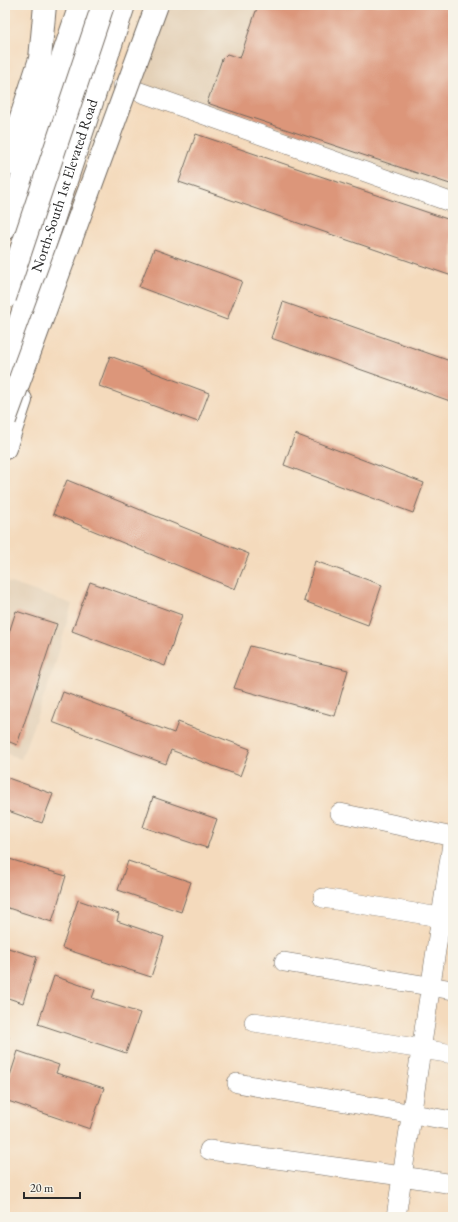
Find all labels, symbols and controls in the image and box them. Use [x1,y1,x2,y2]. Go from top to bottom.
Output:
street label: North-South 1st Elevated Road [27,96,102,274]
scale bar [24,1174,80,1200]
text: 20 m [30,1180,54,1196]

